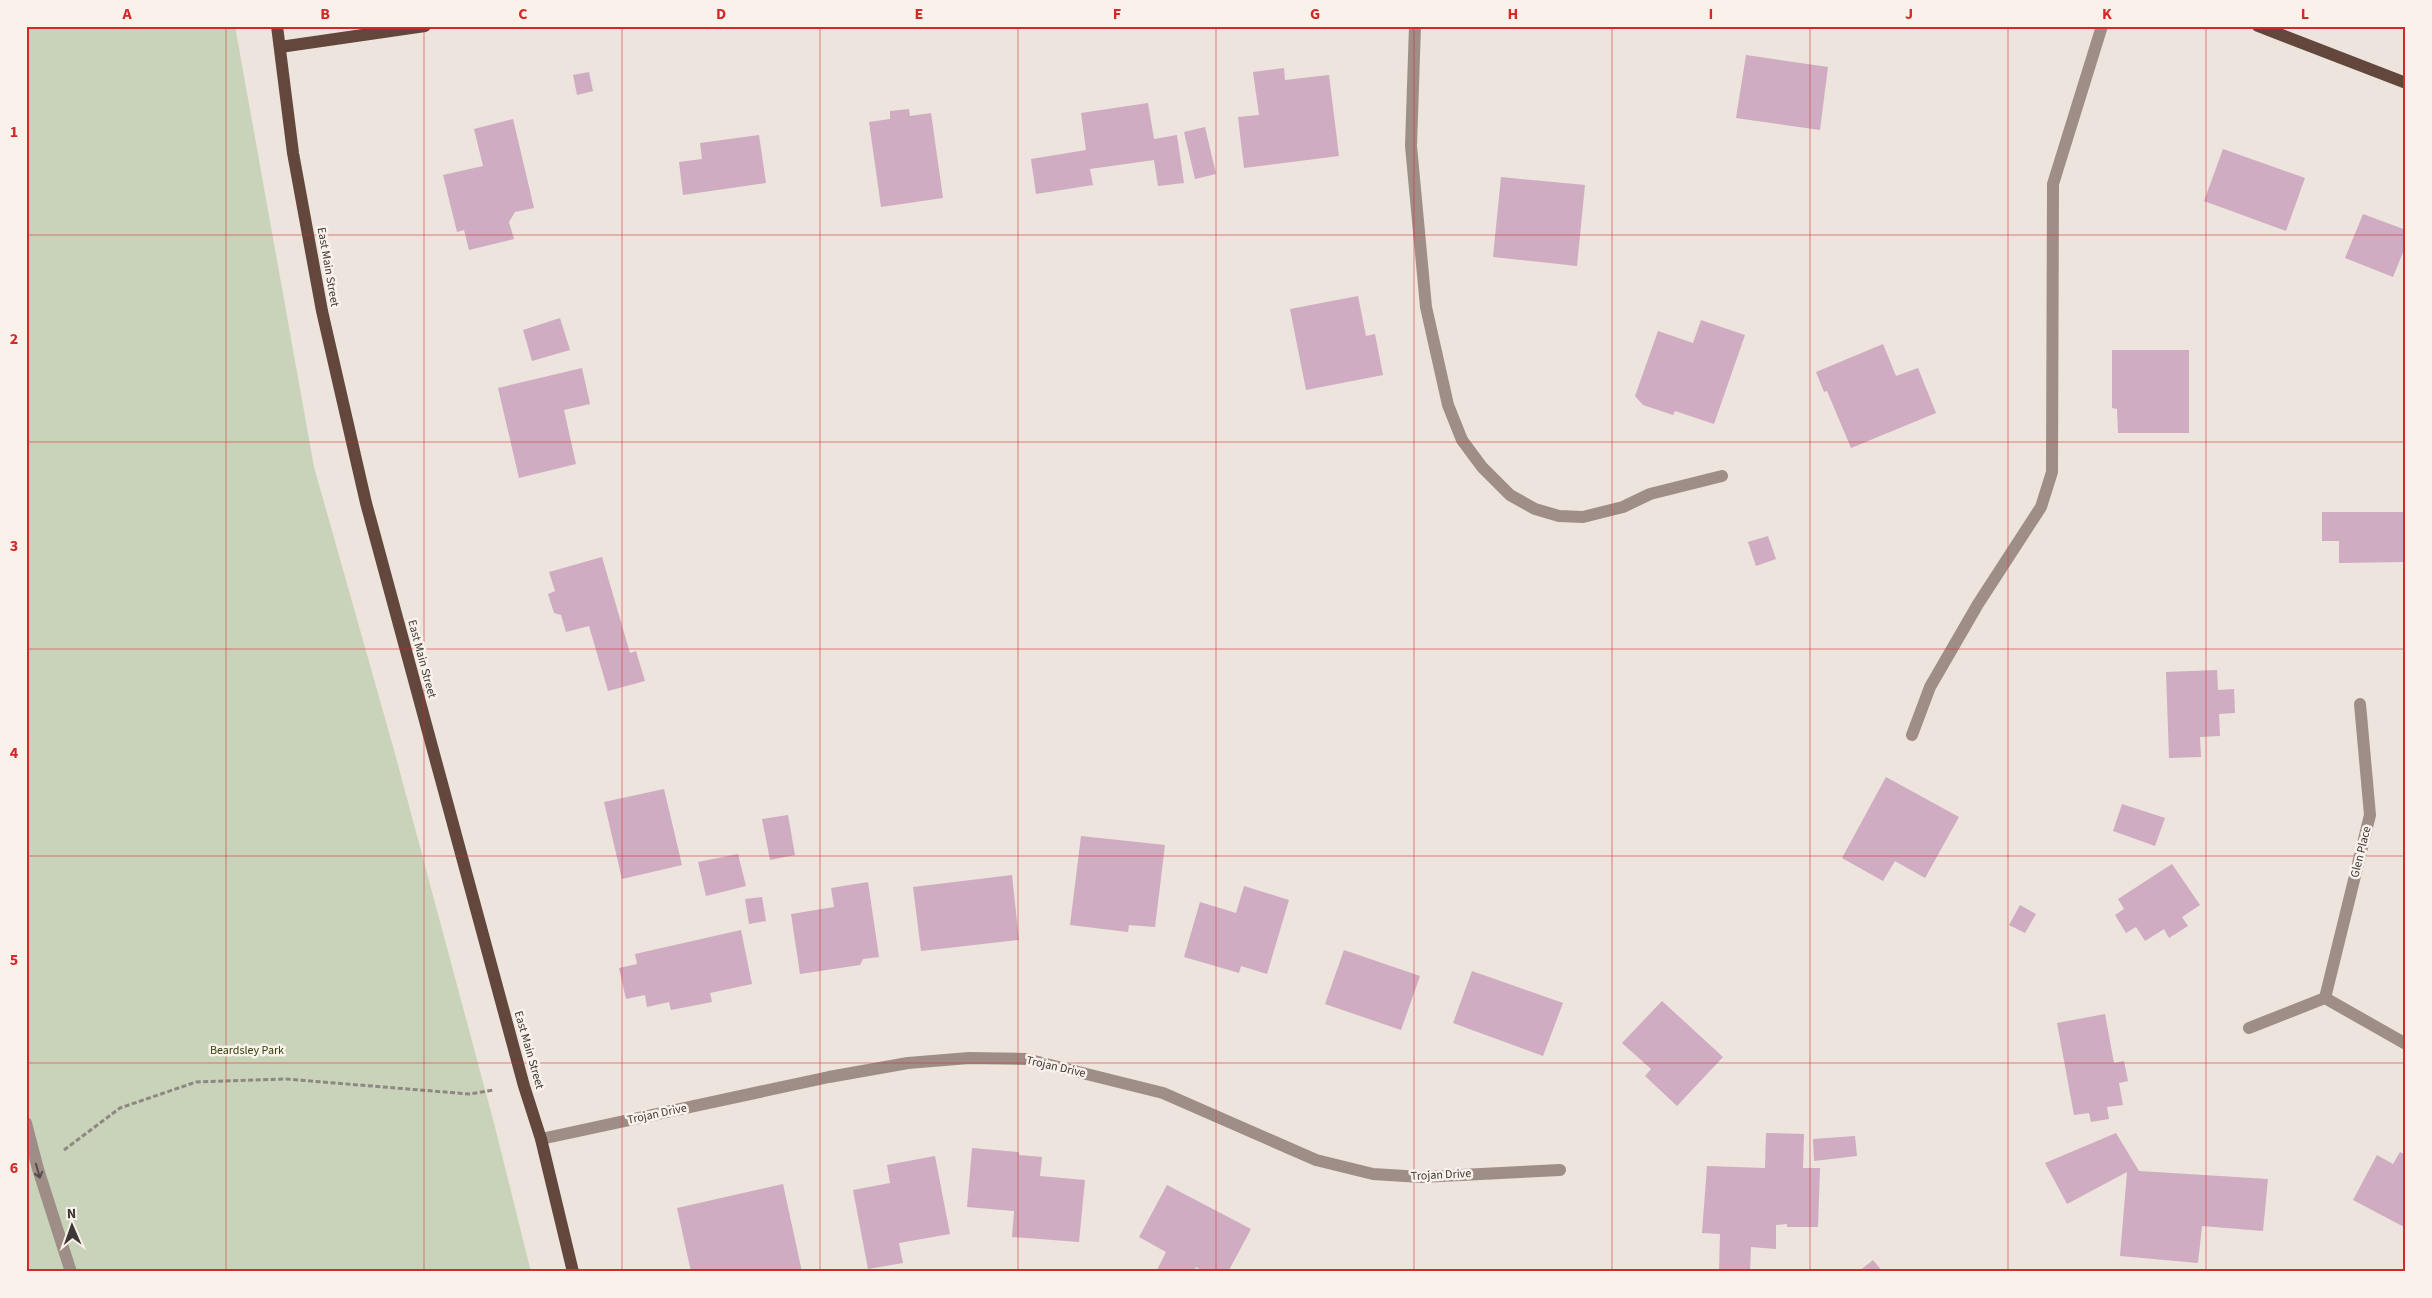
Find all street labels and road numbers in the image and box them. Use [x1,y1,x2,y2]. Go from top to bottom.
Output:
street label: East Main Street [313,226,343,308]
street label: East Main Street [403,618,441,700]
street label: Glen Place [2346,824,2376,880]
street label: East Main Street [510,1009,548,1091]
street label: Trojan Drive [1025,1052,1087,1082]
street label: Trojan Drive [626,1099,688,1129]
street label: Trojan Drive [1410,1165,1472,1185]

